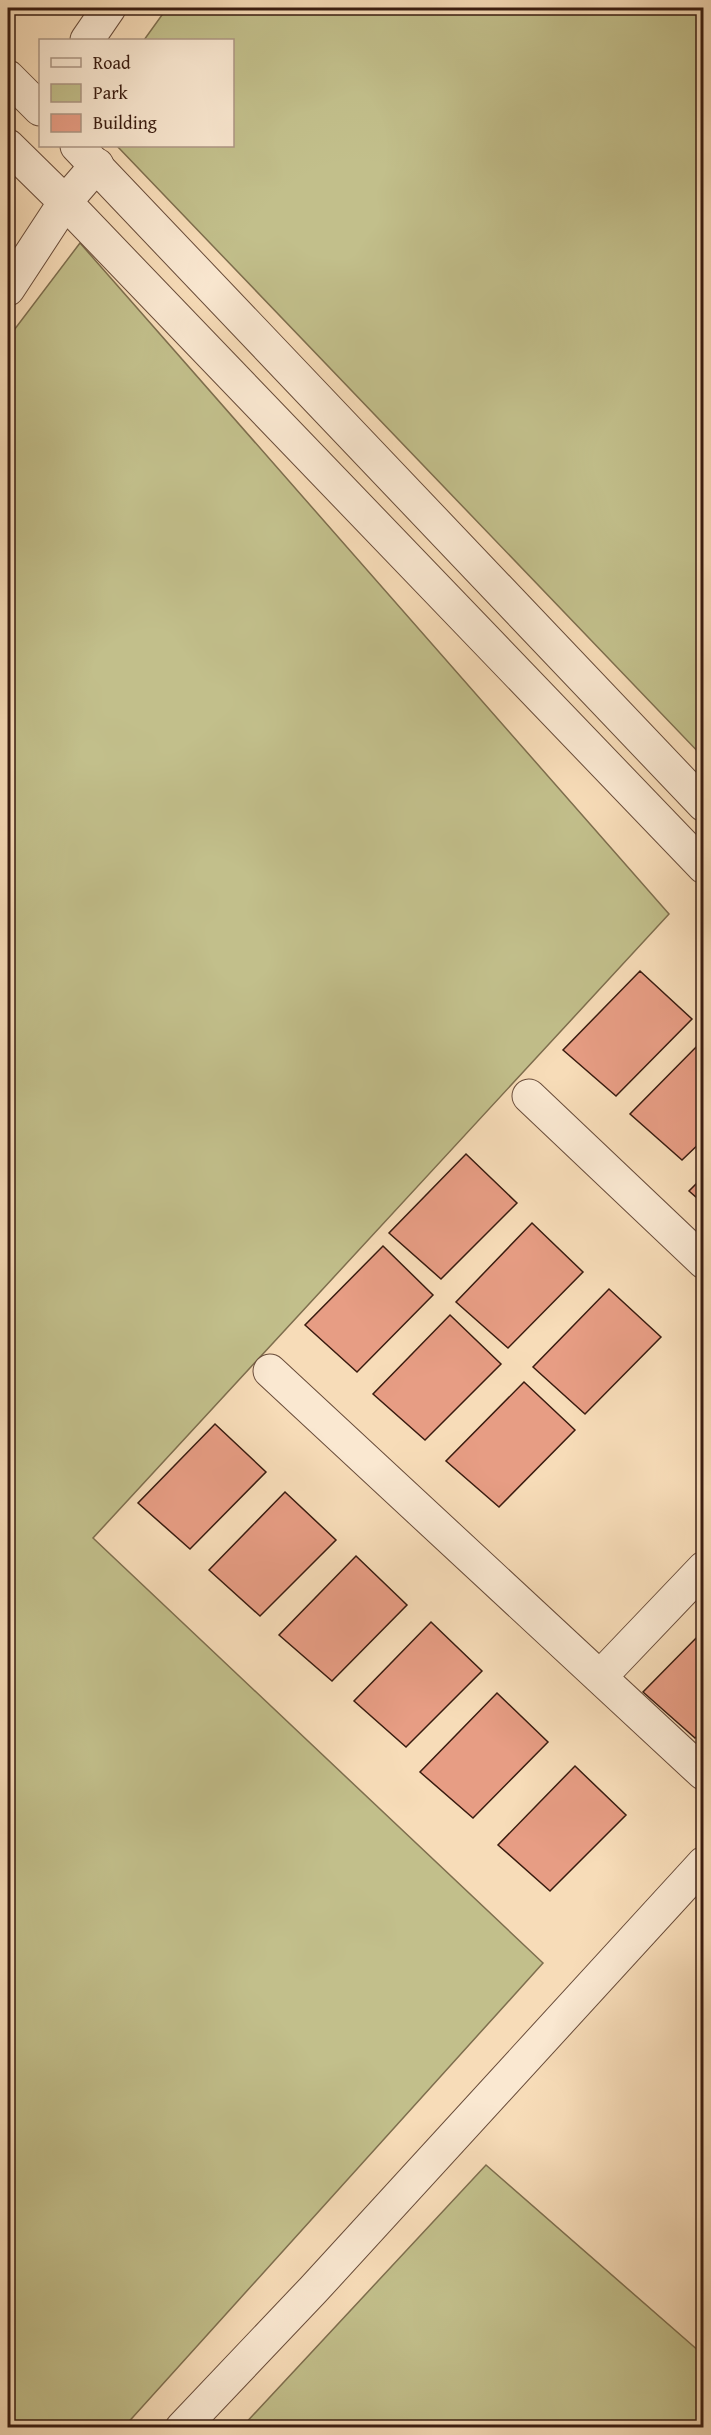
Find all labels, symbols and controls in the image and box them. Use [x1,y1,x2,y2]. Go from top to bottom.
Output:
legend [39,39,234,147]
text: Road [93,49,131,76]
text: Park [93,79,129,106]
text: Building [93,109,157,136]

